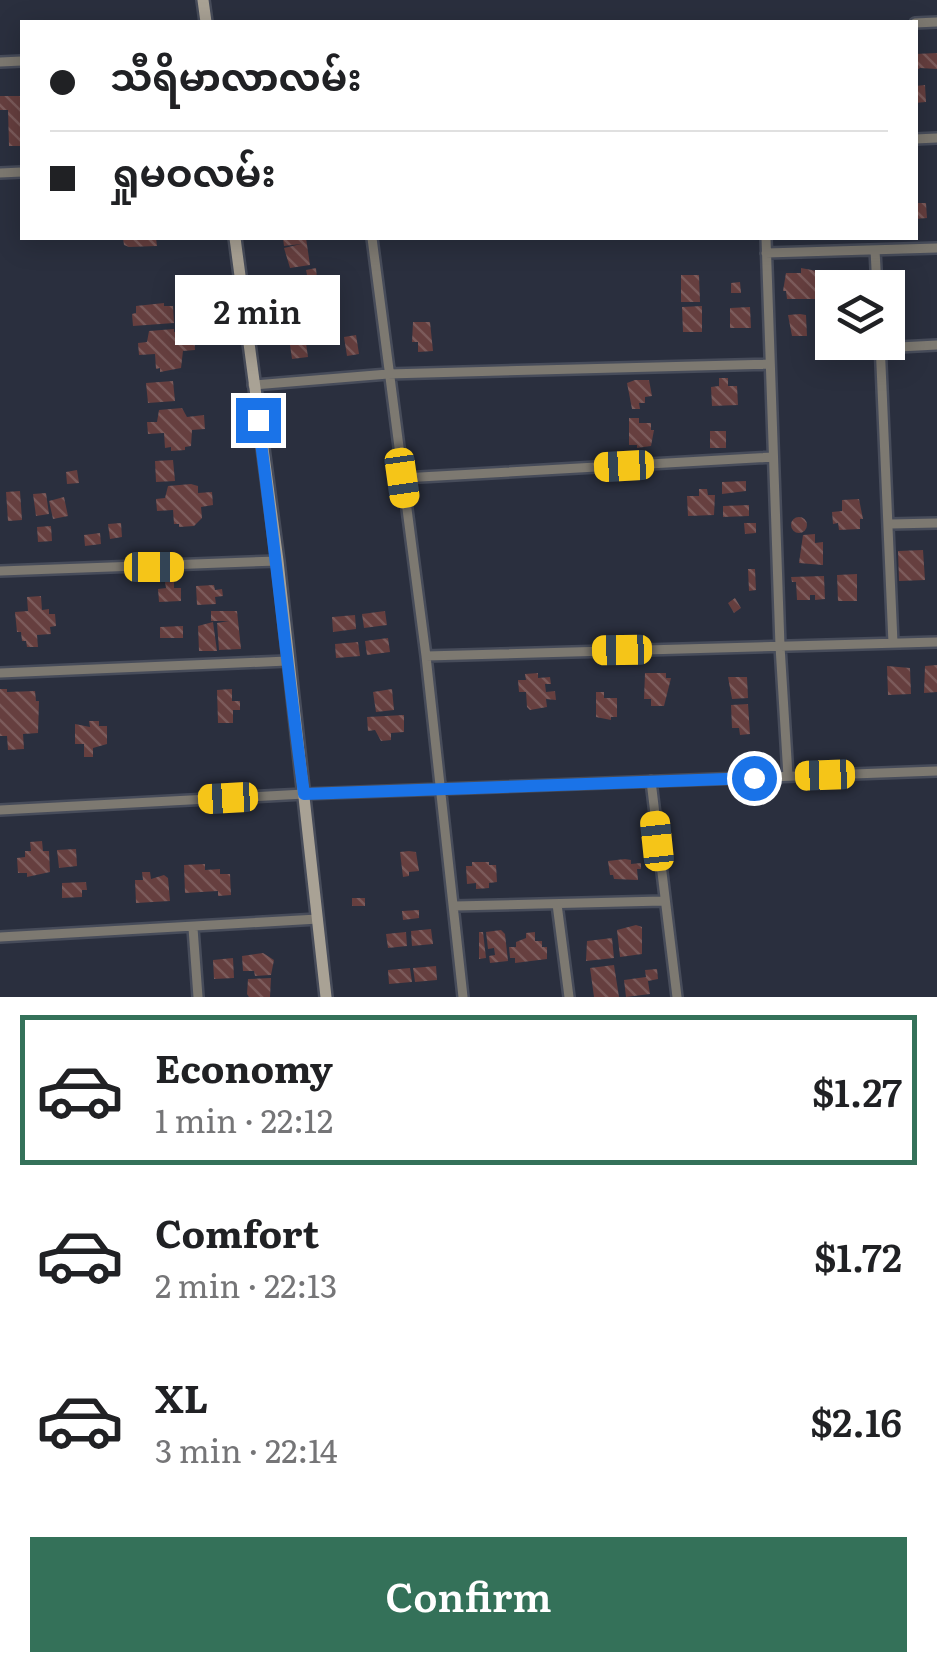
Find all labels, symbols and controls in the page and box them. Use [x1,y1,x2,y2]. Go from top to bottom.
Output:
text: သီရိမာလာလမ်း [110,46,362,103]
text: ရှုမဝလမ်း [110,142,276,199]
map controls [815,270,905,360]
button: layers [815,270,905,360]
callout: 2 min [176,275,340,345]
text: 2 min [214,286,301,334]
route end [236,398,281,443]
car [383,446,421,510]
car [593,449,655,483]
car [124,552,184,582]
car [592,634,652,666]
route start [732,756,777,801]
car [794,759,856,791]
car [197,781,259,815]
car [639,810,675,872]
text: Economy [155,1038,333,1095]
icon: car [35,1045,125,1135]
text: $1.27 [812,1062,902,1119]
text: 1 min · 22:12 [155,1095,333,1143]
text: Comfort [155,1203,319,1260]
icon: car [35,1210,125,1300]
text: $1.72 [814,1227,902,1284]
text: 2 min · 22:13 [155,1260,337,1308]
text: XL [155,1368,208,1425]
icon: car [35,1375,125,1465]
text: $2.16 [810,1392,902,1449]
text: 3 min · 22:14 [155,1425,338,1473]
button: Confirm [30,1537,907,1652]

